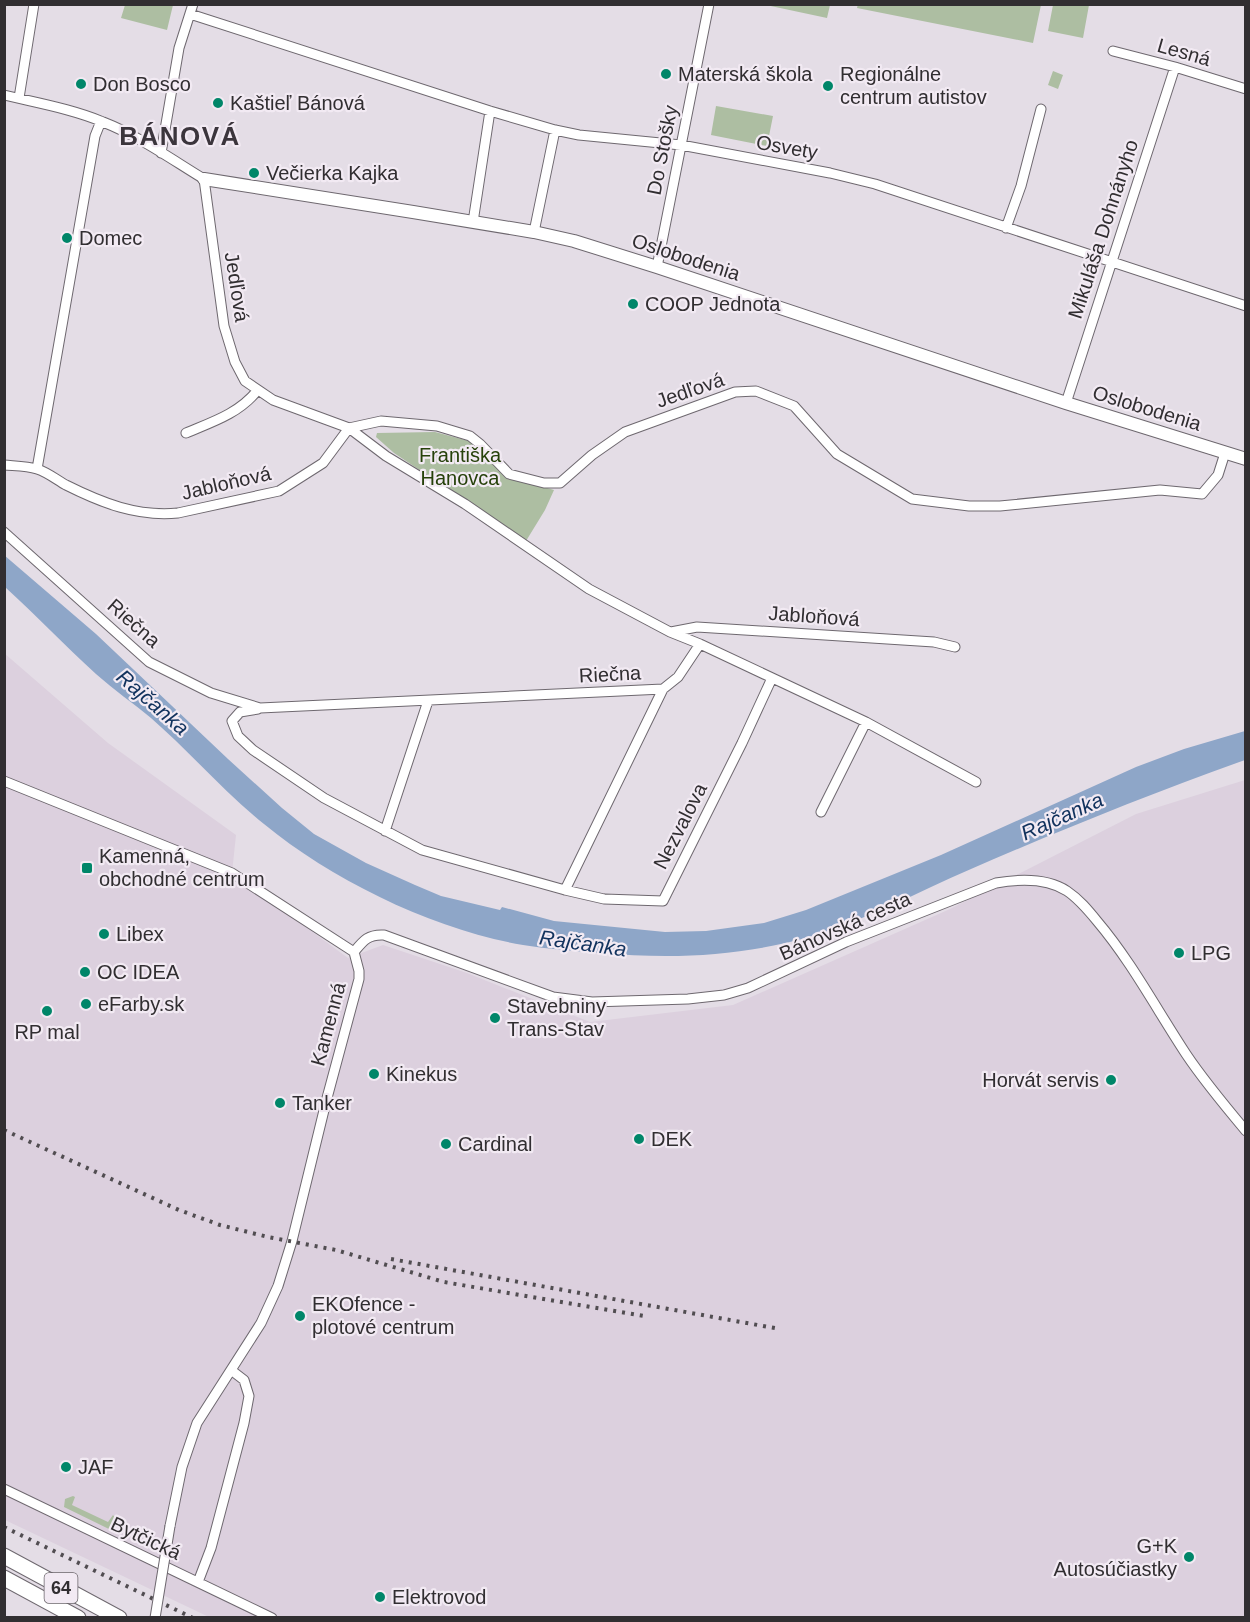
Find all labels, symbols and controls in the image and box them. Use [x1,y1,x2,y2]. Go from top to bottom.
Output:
street label: Lesná [1155,34,1214,70]
place label: Materská škola [678,63,813,85]
place label: Regionálne centrum autistov [840,63,987,108]
marker: Materská škola [659,67,673,81]
place label: Don Bosco [93,73,191,95]
marker: Don Bosco [74,77,88,91]
marker: Regionálne centrum autistov [821,79,835,93]
place label: Kaštieľ Bánová [230,92,366,114]
marker: Kaštieľ Bánová [211,96,225,110]
street label: Do Stošky [643,103,681,197]
district label: BÁNOVÁ [119,121,241,151]
street label: Osvety [754,131,820,163]
street label: Mikuláša Dohnányho [1064,137,1142,321]
place label: Večierka Kajka [266,162,399,184]
marker: Večierka Kajka [247,166,261,180]
place label: Domec [79,227,142,249]
street label: Oslobodenia [629,229,744,285]
marker: Domec [60,231,74,245]
street label: Jedľová [221,251,254,324]
place label: COOP Jednota [645,293,781,315]
marker: COOP Jednota [626,297,640,311]
street label: Jedľová [653,368,728,412]
street label: Oslobodenia [1090,381,1205,435]
park label: Františka Hanovca [419,444,502,489]
street label: Jabloňová [179,462,274,504]
street label: Riečna [103,594,165,652]
street label: Jabloňová [768,602,861,630]
street label: Riečna [578,661,643,687]
water label: Rajčanka [112,665,194,739]
street label: Nezvalova [649,779,711,873]
water label: Rajčanka [1017,788,1107,844]
place label: Kamenná, obchodné centrum [99,845,265,890]
marker: Kamenná, obchodné centrum [80,861,94,875]
street label: Bánovská cesta [776,887,915,965]
place label: Libex [116,923,164,945]
water label: Rajčanka [538,926,628,960]
marker: Libex [97,927,111,941]
place label: LPG [1191,942,1231,964]
marker: LPG [1172,946,1186,960]
place label: OC IDEA [97,961,180,983]
marker: OC IDEA [78,965,92,979]
street label: Kamenná [306,979,350,1068]
place label: eFarby.sk [98,993,185,1015]
place label: Stavebniny Trans-Stav [507,995,606,1040]
marker: eFarby.sk [79,997,93,1011]
marker: RP mal [40,1004,54,1018]
marker: Stavebniny Trans-Stav [488,1011,502,1025]
place label: RP mal [14,1021,80,1043]
place label: Kinekus [386,1063,457,1085]
marker: Kinekus [367,1067,381,1081]
place label: Horvát servis [982,1069,1099,1091]
marker: Horvát servis [1104,1073,1118,1087]
place label: Tanker [292,1092,352,1114]
marker: Tanker [273,1096,287,1110]
place label: DEK [651,1128,693,1150]
marker: DEK [632,1132,646,1146]
place label: Cardinal [458,1133,532,1155]
marker: Cardinal [439,1137,453,1151]
place label: EKOfence - plotové centrum [312,1293,454,1338]
marker: EKOfence - plotové centrum [293,1309,307,1323]
place label: JAF [78,1456,114,1478]
marker: JAF [59,1460,73,1474]
street label: Bytčická [108,1512,185,1564]
place label: G+K Autosúčiastky [1054,1535,1178,1580]
marker: G+K Autosúčiastky [1182,1550,1196,1564]
road number: 64 [44,1573,78,1603]
place label: Elektrovod [392,1586,487,1608]
marker: Elektrovod [373,1590,387,1604]

